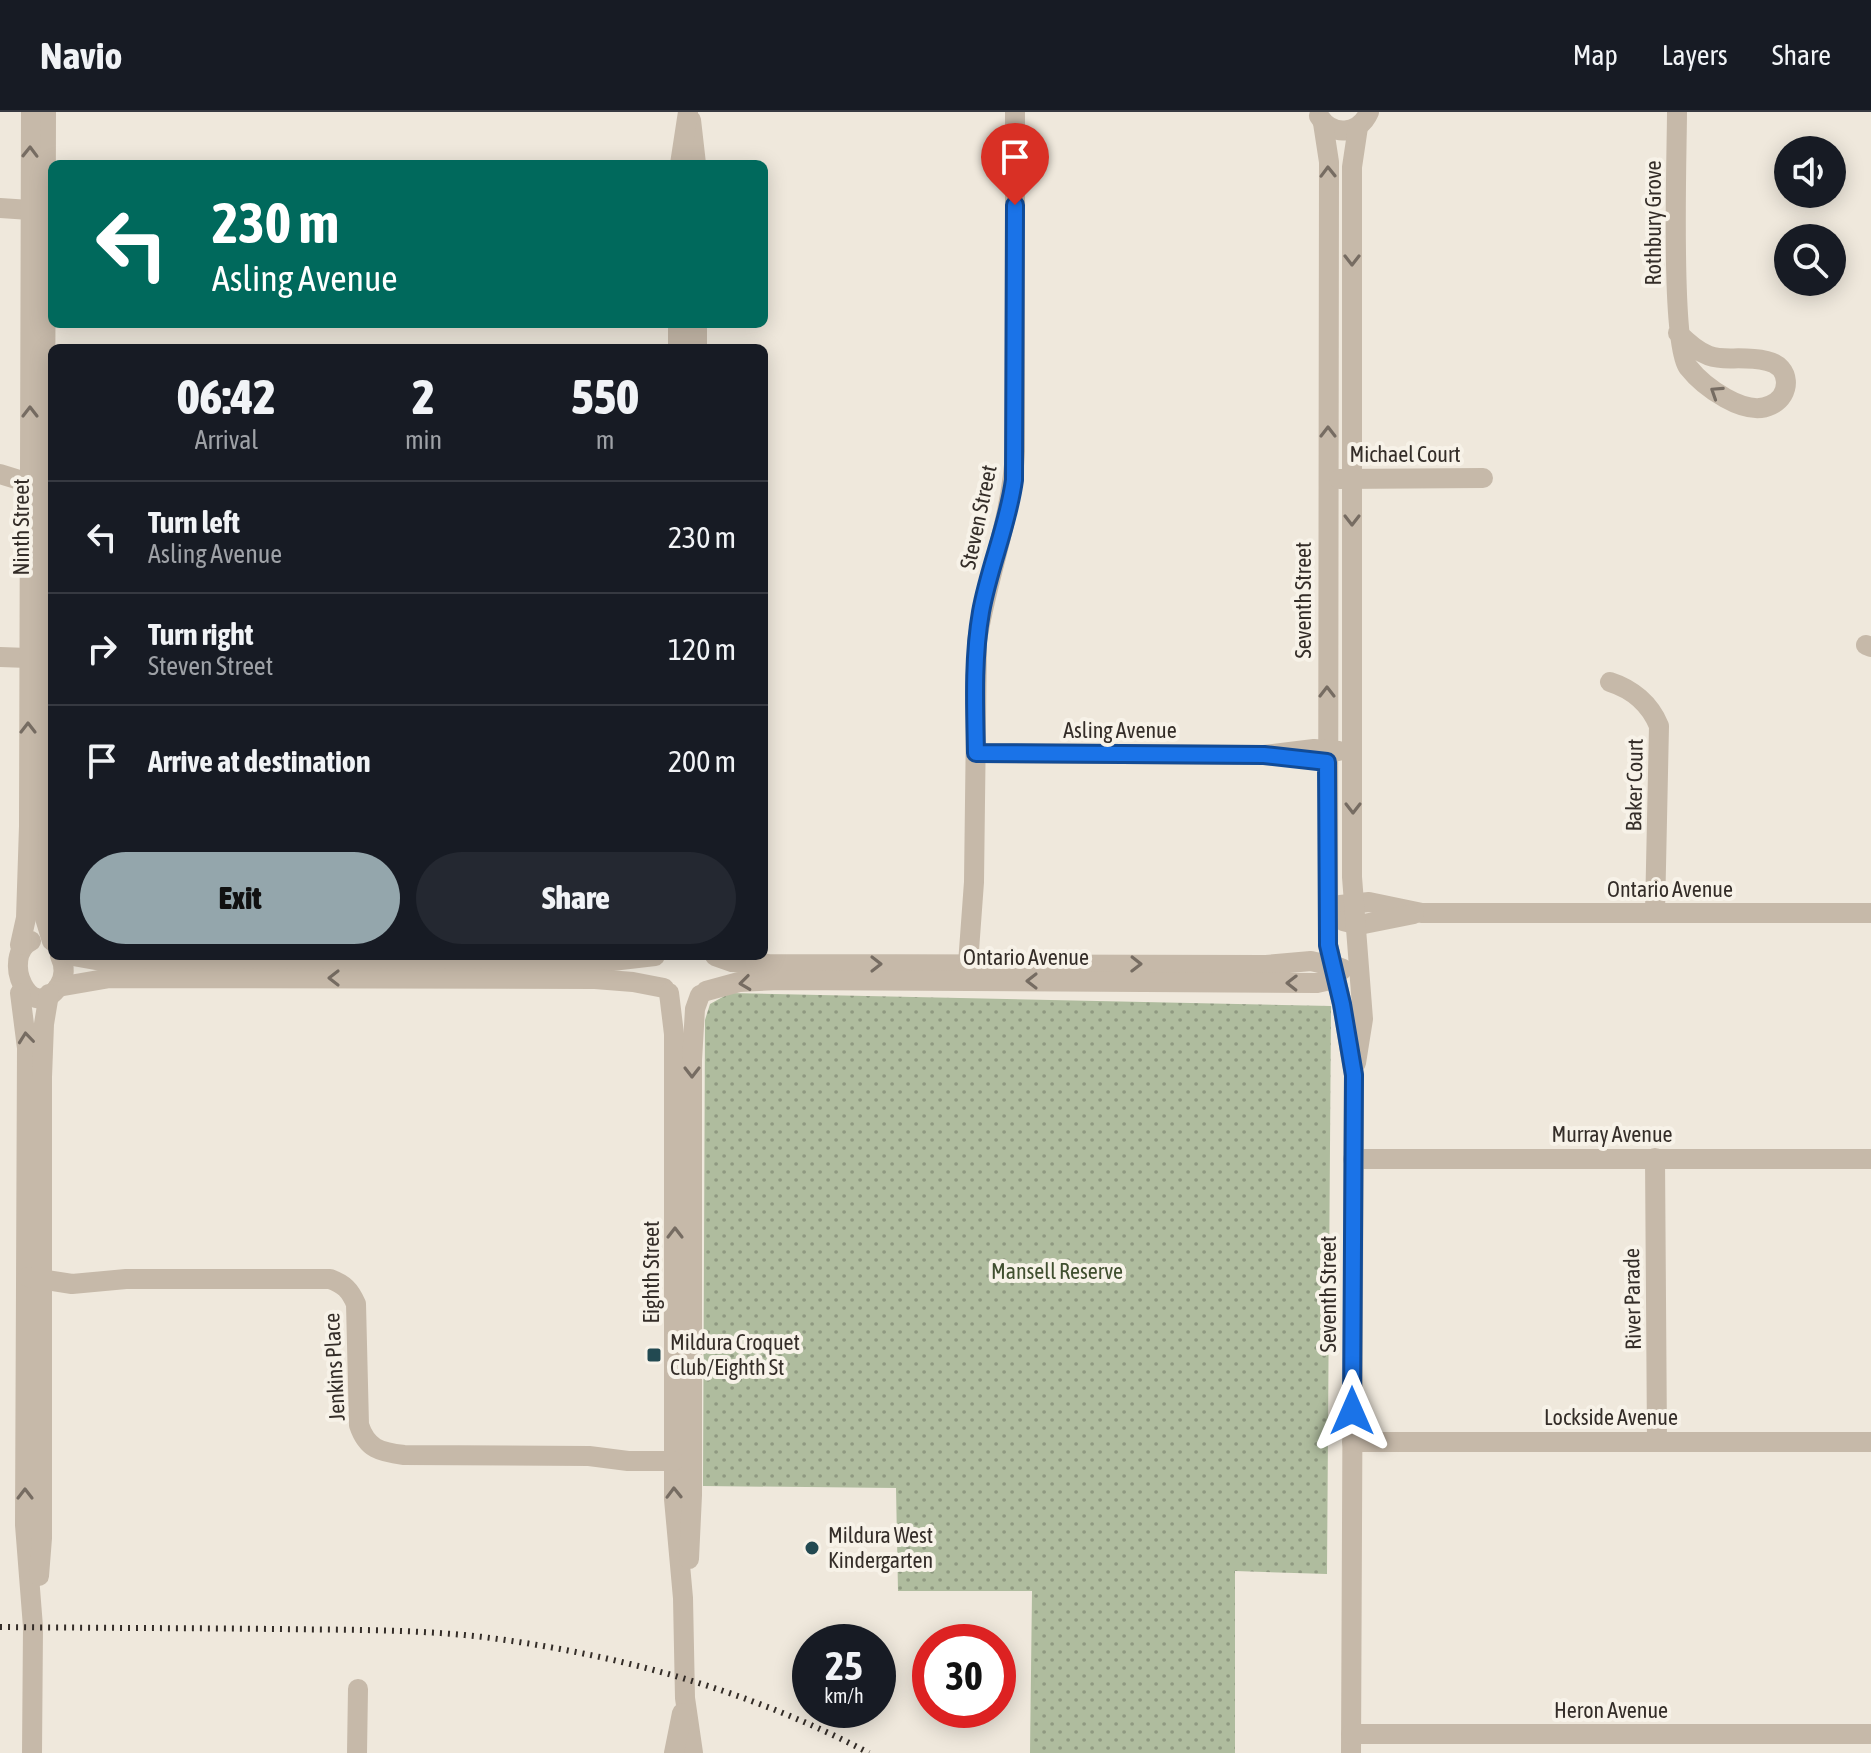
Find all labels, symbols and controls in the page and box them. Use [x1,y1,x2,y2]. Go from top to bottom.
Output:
text: Navio [40,34,122,77]
text: Map [1573,39,1618,71]
text: Layers [1662,39,1728,71]
text: Share [1772,39,1831,71]
pin [981,123,1049,205]
icon: arrive [993,135,1037,179]
map controls [1774,136,1846,296]
button: sound [1774,136,1846,208]
one-way arrow [22,145,39,158]
street label: Rothbury Grove [1640,160,1666,286]
one-way arrow [1319,165,1337,178]
text: 230 m [212,191,339,255]
icon: left [80,192,184,296]
button: search [1774,224,1846,296]
one-way arrow [1343,254,1361,267]
text: Asling Avenue [212,257,398,299]
text: 06:42 [177,369,276,424]
text: 2 [412,369,435,424]
text: 550 [571,369,639,424]
one-way arrow [1710,386,1725,401]
one-way arrow [21,405,39,418]
text: Arrival [195,425,258,455]
text: min [405,425,442,455]
text: m [596,425,614,455]
one-way arrow [1319,425,1337,438]
street label: Michael Court [1349,441,1461,467]
street label: Steven Street [954,462,1002,572]
street label: Ninth Street [8,479,34,576]
text: Turn left [148,505,240,539]
one-way arrow [1343,514,1361,527]
icon: left [80,515,124,559]
text: 230 m [668,520,736,554]
text: Asling Avenue [148,539,282,569]
street label: Seventh Street [1290,542,1316,658]
text: Turn right [148,617,254,651]
icon: right [80,627,124,671]
text: 120 m [668,632,736,666]
text: Steven Street [148,651,273,681]
one-way arrow [1318,685,1336,698]
street label: Asling Avenue [1063,717,1177,743]
one-way arrow [19,721,37,734]
street label: Baker Court [1620,738,1648,832]
icon: arrive [80,739,124,783]
text: Arrive at destination [148,744,370,778]
text: 200 m [668,744,736,778]
one-way arrow [1344,802,1361,815]
button: Exit [80,852,400,944]
button: Share [416,852,736,944]
street label: Ontario Avenue [1607,876,1733,902]
street label: Ontario Avenue [963,944,1089,970]
one-way arrow [870,955,883,973]
one-way arrow [1130,955,1143,973]
one-way arrow [327,969,340,987]
one-way arrow [1025,972,1038,990]
one-way arrow [738,974,751,991]
one-way arrow [1285,974,1298,991]
one-way arrow [17,1031,34,1044]
one-way arrow [683,1066,701,1079]
street label: Murray Avenue [1551,1121,1673,1147]
street label: Eighth Street [638,1221,664,1323]
one-way arrow [666,1226,684,1239]
street label: Seventh Street [1315,1236,1341,1352]
street label: River Parade [1618,1248,1646,1350]
park label: Mansell Reserve [991,1258,1123,1284]
street label: Jenkins Place [318,1312,350,1422]
place label: Mildura Croquet Club/Eighth St [670,1329,800,1380]
marker: Mildura Croquet Club/Eighth St [645,1346,663,1364]
position arrow [1310,1369,1394,1453]
street label: Lockside Avenue [1544,1404,1678,1430]
one-way arrow [665,1486,683,1499]
one-way arrow [16,1487,34,1500]
place label: Mildura West Kindergarten [828,1522,933,1573]
marker: Mildura West Kindergarten [803,1539,821,1557]
speed limit sign: 30 [912,1624,1016,1728]
text: 25 [825,1643,863,1688]
text: km/h [824,1684,864,1707]
street label: Heron Avenue [1554,1697,1668,1723]

